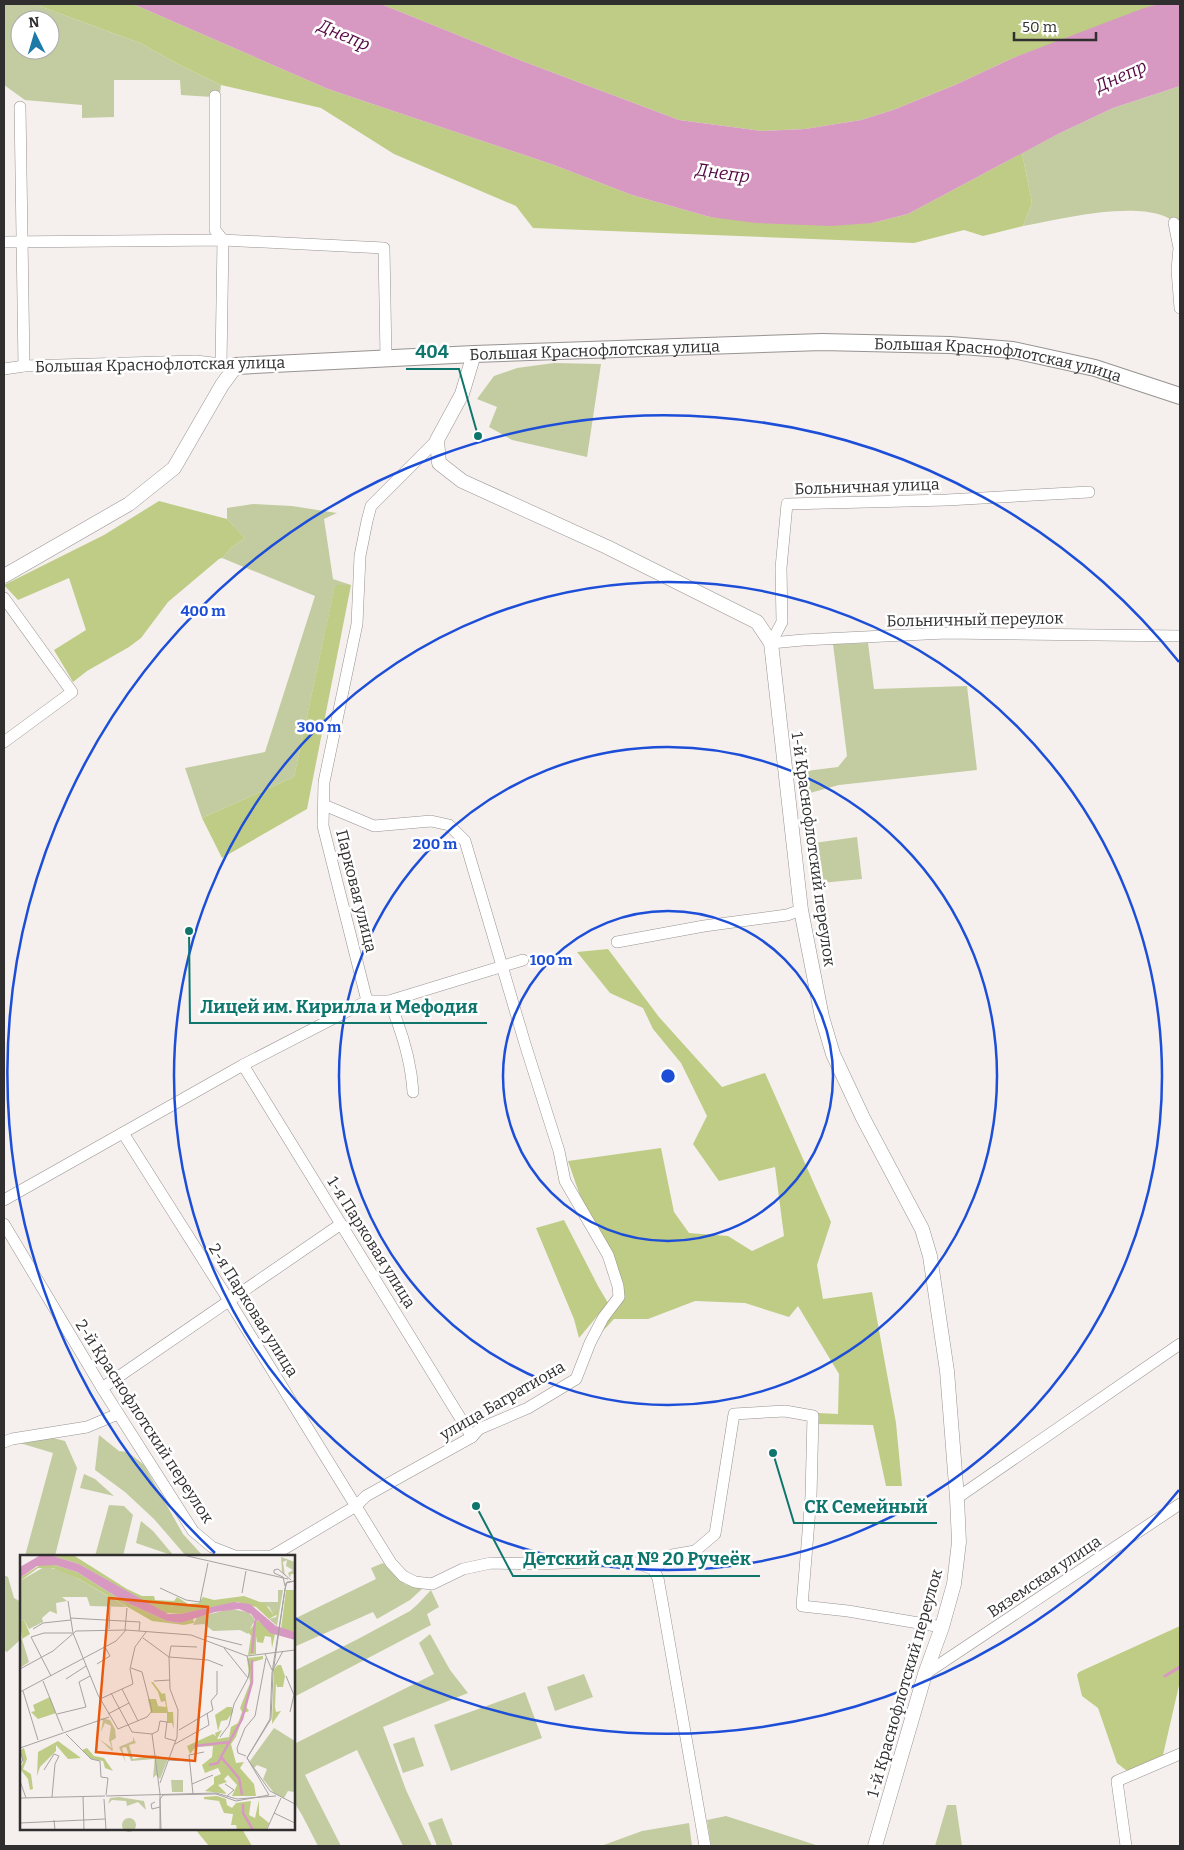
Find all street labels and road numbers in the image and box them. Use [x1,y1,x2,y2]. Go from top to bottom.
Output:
street label: Большая Краснофлотская улица [874,334,1124,386]
street label: Большая Краснофлотская улица [469,337,720,364]
street label: Большая Краснофлотская улица [35,353,286,376]
street label: Больничная улица [794,474,940,499]
street label: Больничный переулок [886,608,1064,631]
street label: 1-й Краснофлотский переулок [788,731,839,968]
street label: Парковая улица [332,828,381,955]
street label: 1-я Парковая улица [323,1173,420,1312]
street label: 2-я Парковая улица [205,1240,302,1381]
street label: 2-й Краснофлотский переулок [72,1316,218,1527]
street label: улица Багратиона [436,1357,568,1444]
street label: Вяземская улица [984,1531,1105,1621]
street label: 1-й Краснофлотский переулок [863,1566,946,1799]

